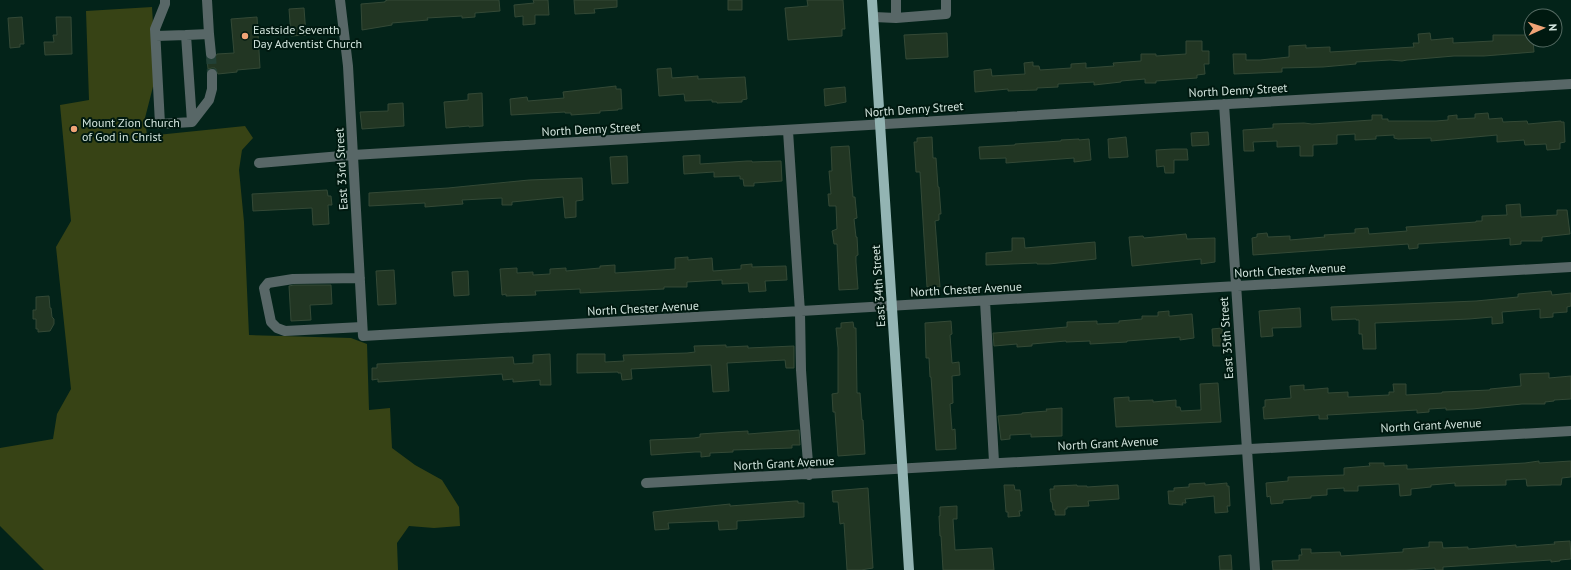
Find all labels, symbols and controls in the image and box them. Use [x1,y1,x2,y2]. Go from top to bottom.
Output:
north arrow [1523,8,1563,48]
place label: Eastside Seventh Day Adventist Church [253,22,362,51]
text: N [1546,23,1560,31]
marker: Eastside Seventh Day Adventist Church [240,31,250,41]
street label: North Denny Street [1188,80,1288,100]
street label: North Denny Street [864,98,964,120]
place label: Mount Zion Church of God in Christ [82,115,180,144]
street label: North Denny Street [541,119,641,139]
marker: Mount Zion Church of God in Christ [69,124,79,134]
street label: East 33rd Street [331,128,351,210]
street label: East 34th Street [868,244,888,328]
street label: North Chester Avenue [1234,260,1346,280]
street label: North Chester Avenue [910,279,1022,299]
street label: East 35th Street [1216,296,1236,380]
street label: North Chester Avenue [587,298,699,318]
street label: North Grant Avenue [1380,415,1482,435]
street label: North Grant Avenue [1057,433,1159,453]
street label: North Grant Avenue [733,453,835,473]

